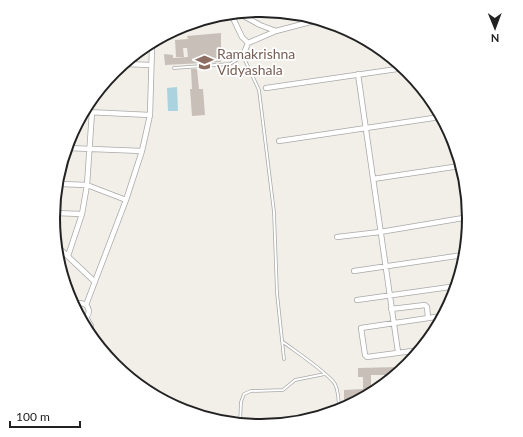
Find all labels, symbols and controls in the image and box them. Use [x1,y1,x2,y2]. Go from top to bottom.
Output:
north arrow [475,8,515,48]
text: N [491,32,500,45]
place label: Ramakrishna Vidyashala [217,45,295,78]
school or university icon: Ramakrishna Vidyashala [194,52,214,72]
scale bar [10,403,80,429]
text: 100 m [16,409,50,424]

